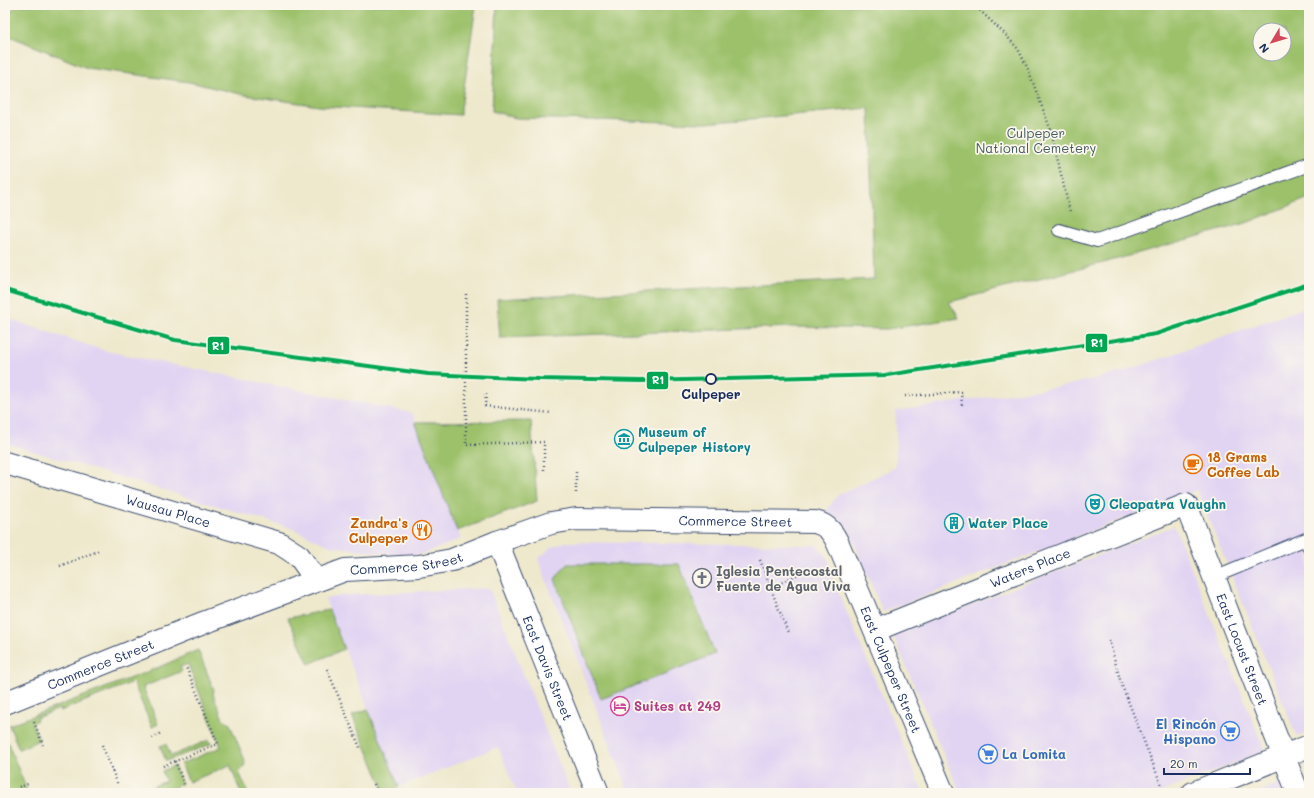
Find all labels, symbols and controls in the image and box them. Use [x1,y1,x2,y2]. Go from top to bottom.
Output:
north arrow [1252,22,1292,62]
text: N [1255,41,1272,56]
park label: Culpeper National Cemetery [976,124,1097,156]
line badge: R1 [1085,333,1108,353]
text: R1 [1091,335,1103,350]
line badge: R1 [207,336,230,355]
text: R1 [212,338,224,353]
line badge: R1 [646,371,669,390]
text: R1 [652,372,664,387]
marker: Culpeper [705,373,717,385]
place label: Culpeper [681,385,741,402]
place label: Museum of Culpeper History [638,423,751,456]
museum icon: Museum of Culpeper History [613,428,635,450]
place label: 18 Grams Coffee Lab [1207,448,1280,480]
cafe icon: 18 Grams Coffee Lab [1182,453,1204,475]
street label: Wausau Place [124,490,213,531]
theatre icon: Cleopatra Vaughn [1084,493,1106,515]
place label: Cleopatra Vaughn [1109,495,1226,512]
street label: Commerce Street [678,511,793,530]
building icon: Water Place [943,512,965,534]
place label: Zandra's Culpeper [349,514,408,546]
place label: Water Place [968,514,1048,531]
restaurant icon: Zandra's Culpeper [411,519,433,541]
street label: Waters Place [987,543,1073,591]
street label: Commerce Street [350,547,466,578]
place label: Iglesia Pentecostal Fuente de Agua Viva [716,562,851,594]
church icon: Iglesia Pentecostal Fuente de Agua Viva [691,567,713,589]
street label: East Locust Street [1213,591,1272,708]
street label: East Culpeper Street [857,603,926,735]
street label: East Davis Street [519,613,577,723]
street label: Commerce Street [44,635,156,693]
hotel icon: Suites at 249 [609,695,631,717]
place label: Suites at 249 [634,697,721,714]
place label: El Rincón Hispano [1156,715,1216,747]
supermarket icon: El Rincón Hispano [1219,720,1241,742]
supermarket icon: La Lomita [977,743,999,765]
place label: La Lomita [1002,745,1066,762]
scale bar [1164,750,1250,776]
text: 20 m [1170,755,1198,771]

